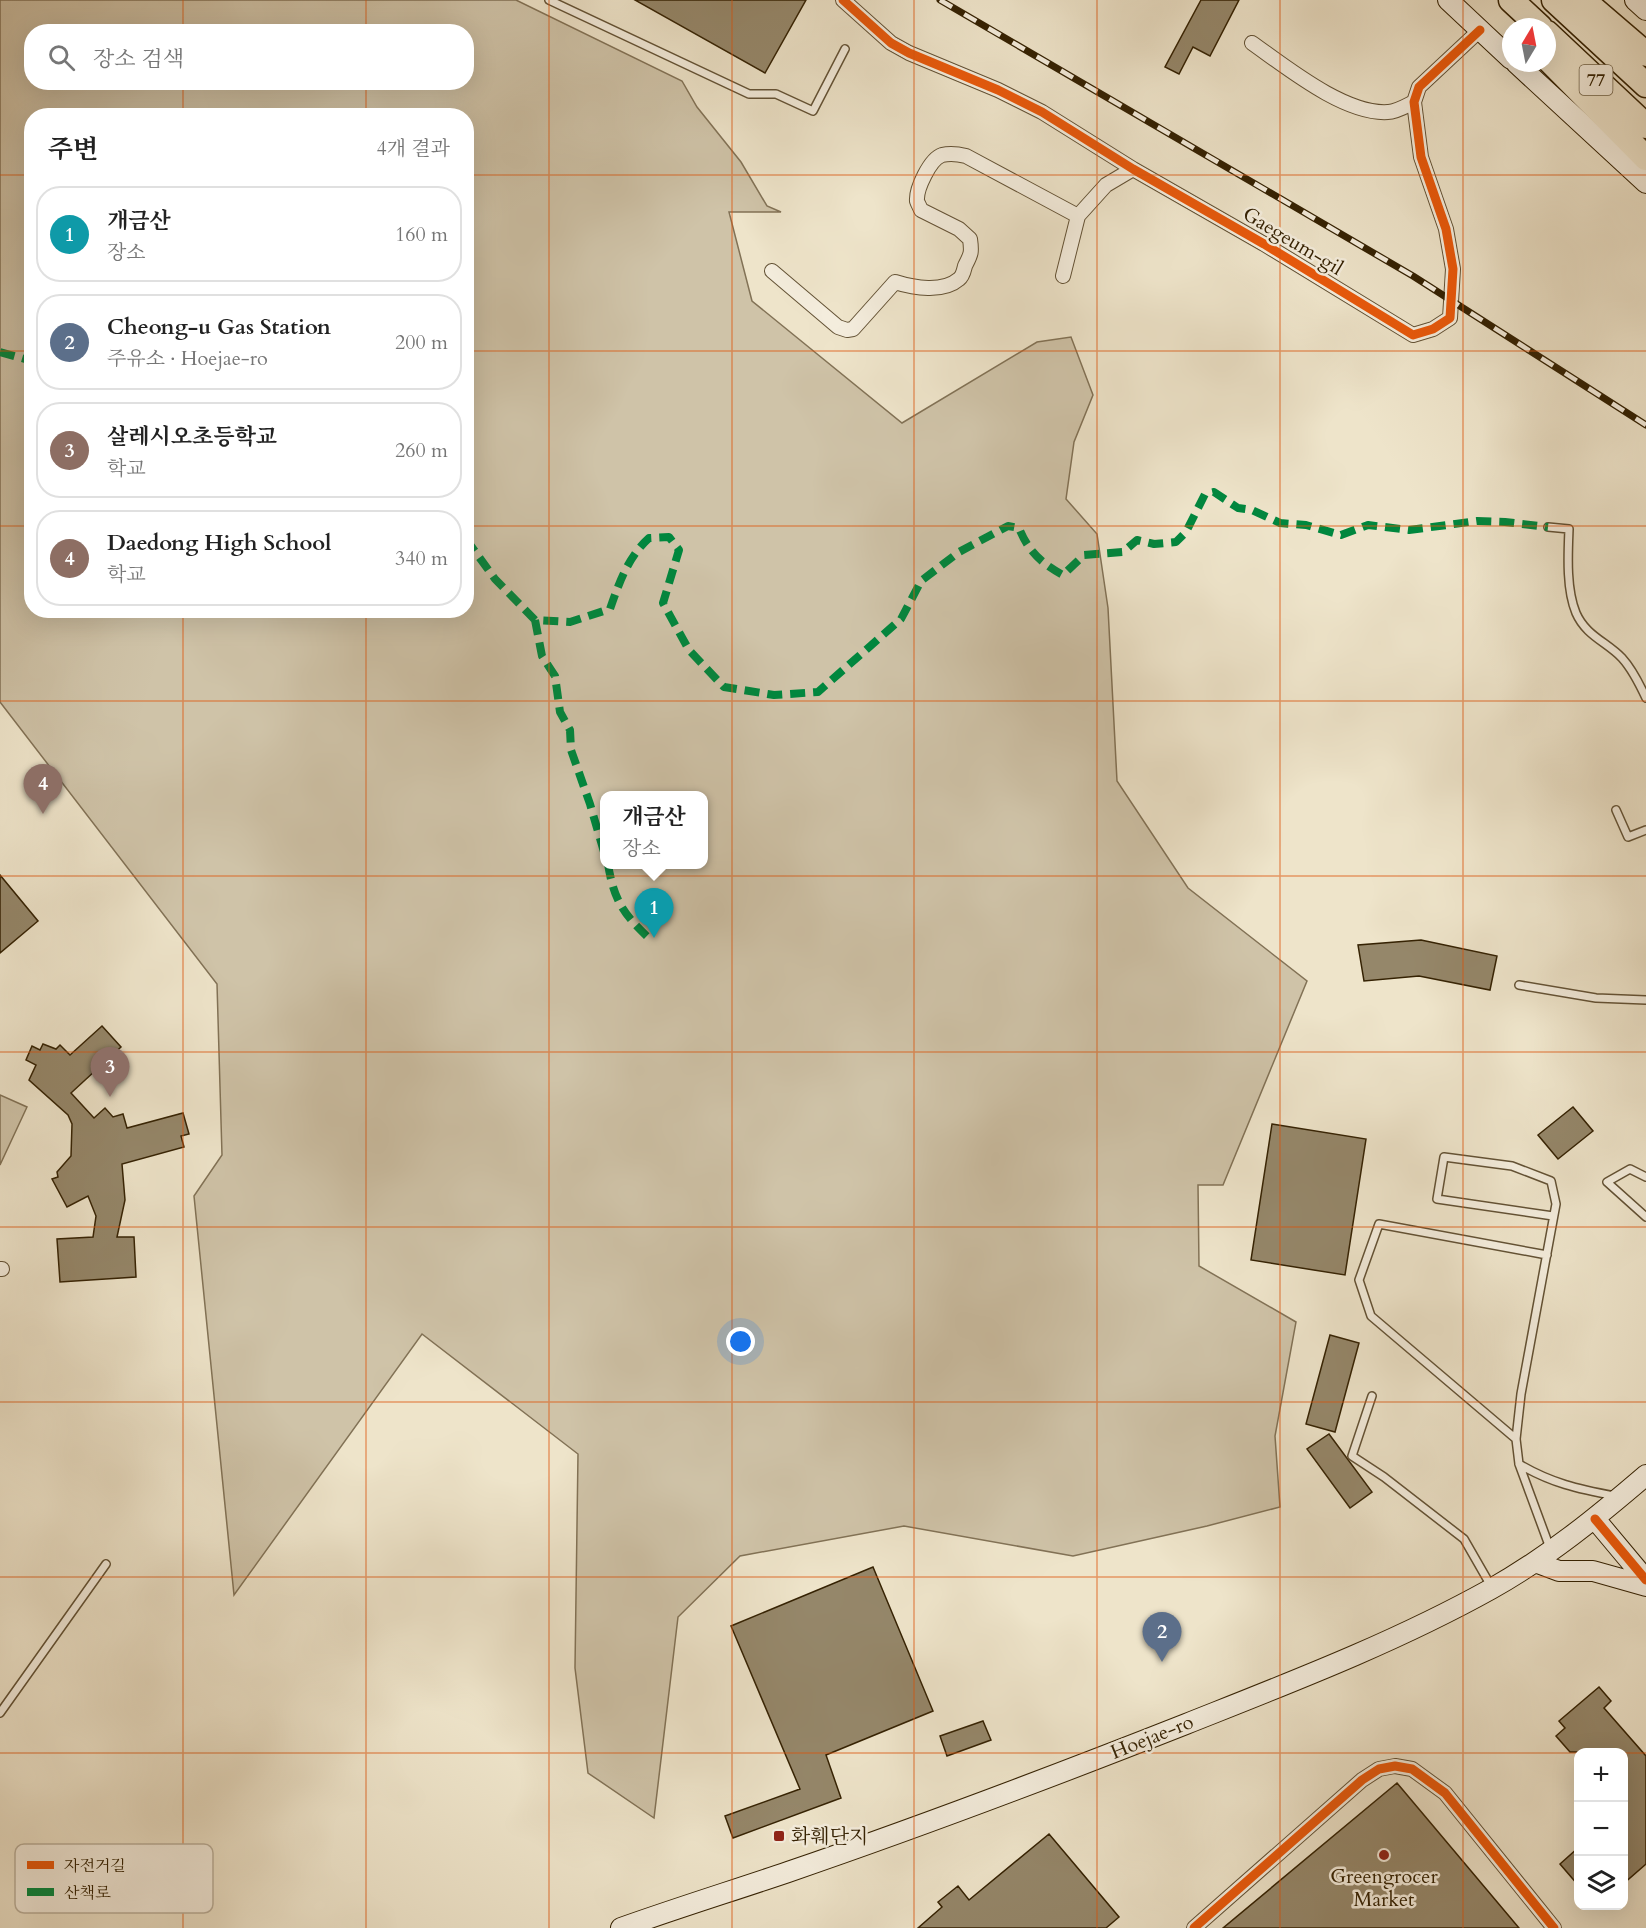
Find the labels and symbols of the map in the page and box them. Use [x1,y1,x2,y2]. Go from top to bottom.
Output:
north arrow [1502,18,1556,72]
road number: 77 [1580,65,1612,95]
street label: Gaegeum-gil [1238,200,1348,282]
pin: 4 [24,764,63,814]
pin: 1 [634,888,674,938]
pin: 3 [90,1048,130,1097]
your location [726,1327,755,1356]
pin: 2 [1142,1612,1182,1662]
street label: Hoejae-ro [1107,1708,1198,1766]
place label: 화훼단지 [791,1823,868,1850]
marker: 화훼단지 [772,1829,786,1843]
legend [15,1844,213,1913]
marker: Greengrocer Market [1377,1848,1391,1862]
text: 자전거길 [64,1855,126,1877]
place label: Greengrocer Market [1330,1863,1438,1913]
text: 산책로 [64,1882,111,1904]

